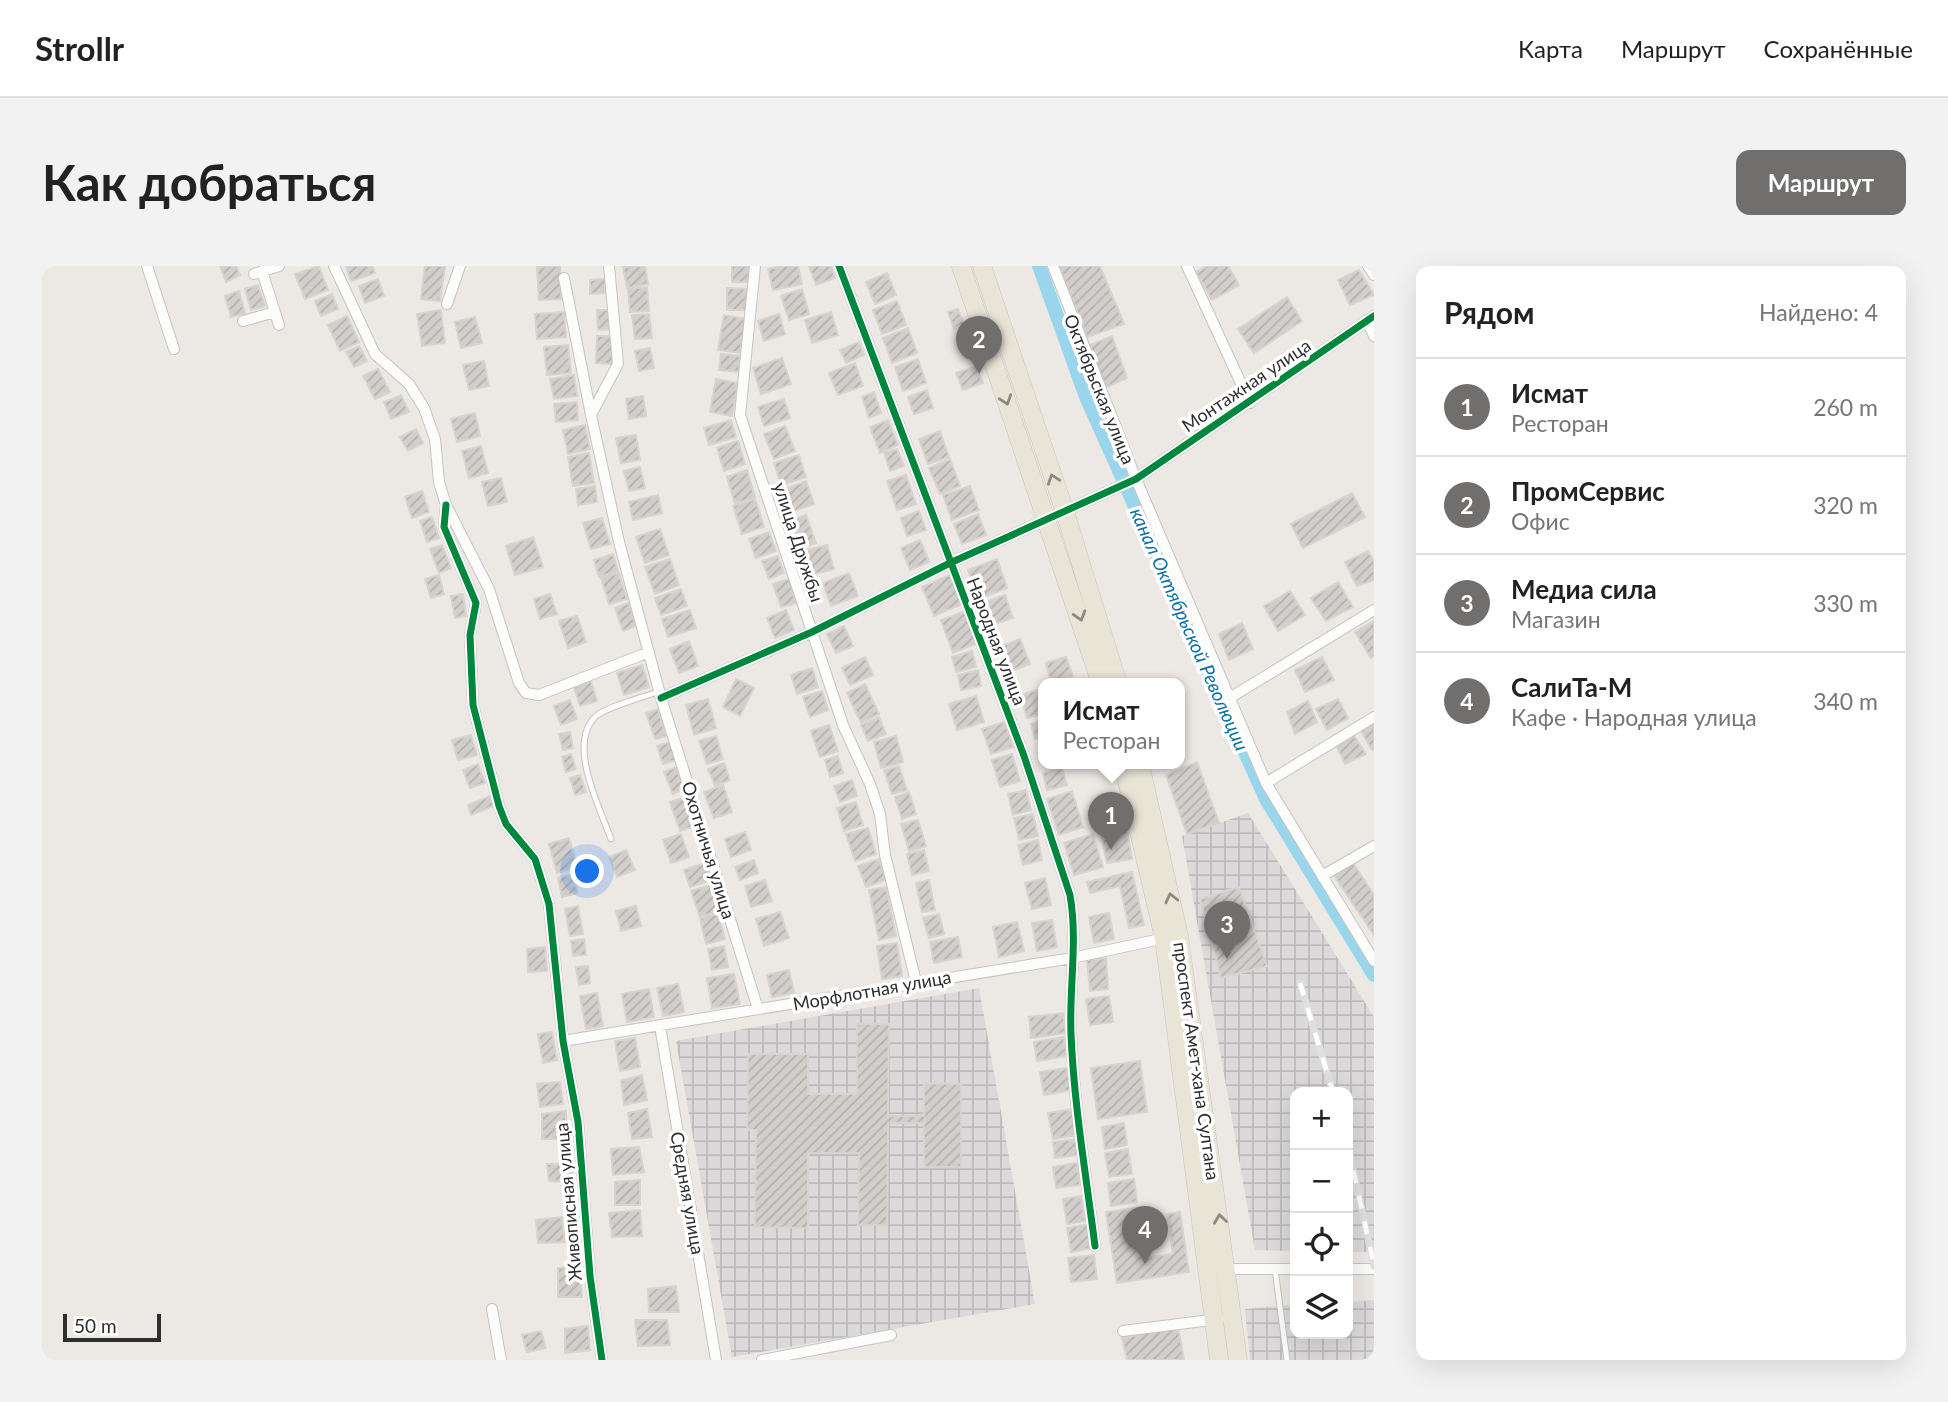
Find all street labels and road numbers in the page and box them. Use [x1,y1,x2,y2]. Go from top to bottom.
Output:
street label: Октябрьская улица [1060,311,1140,467]
street label: Монтажная улица [1177,334,1315,436]
street label: улица Дружбы [769,479,829,605]
street label: Народная улица [962,574,1032,708]
street label: Охотничья улица [678,779,740,921]
street label: проспект Амет-хана Султана [1169,940,1225,1182]
street label: Морфлотная улица [791,965,953,1015]
street label: Живописная улица [550,1122,586,1282]
street label: Средняя улица [666,1130,710,1256]

